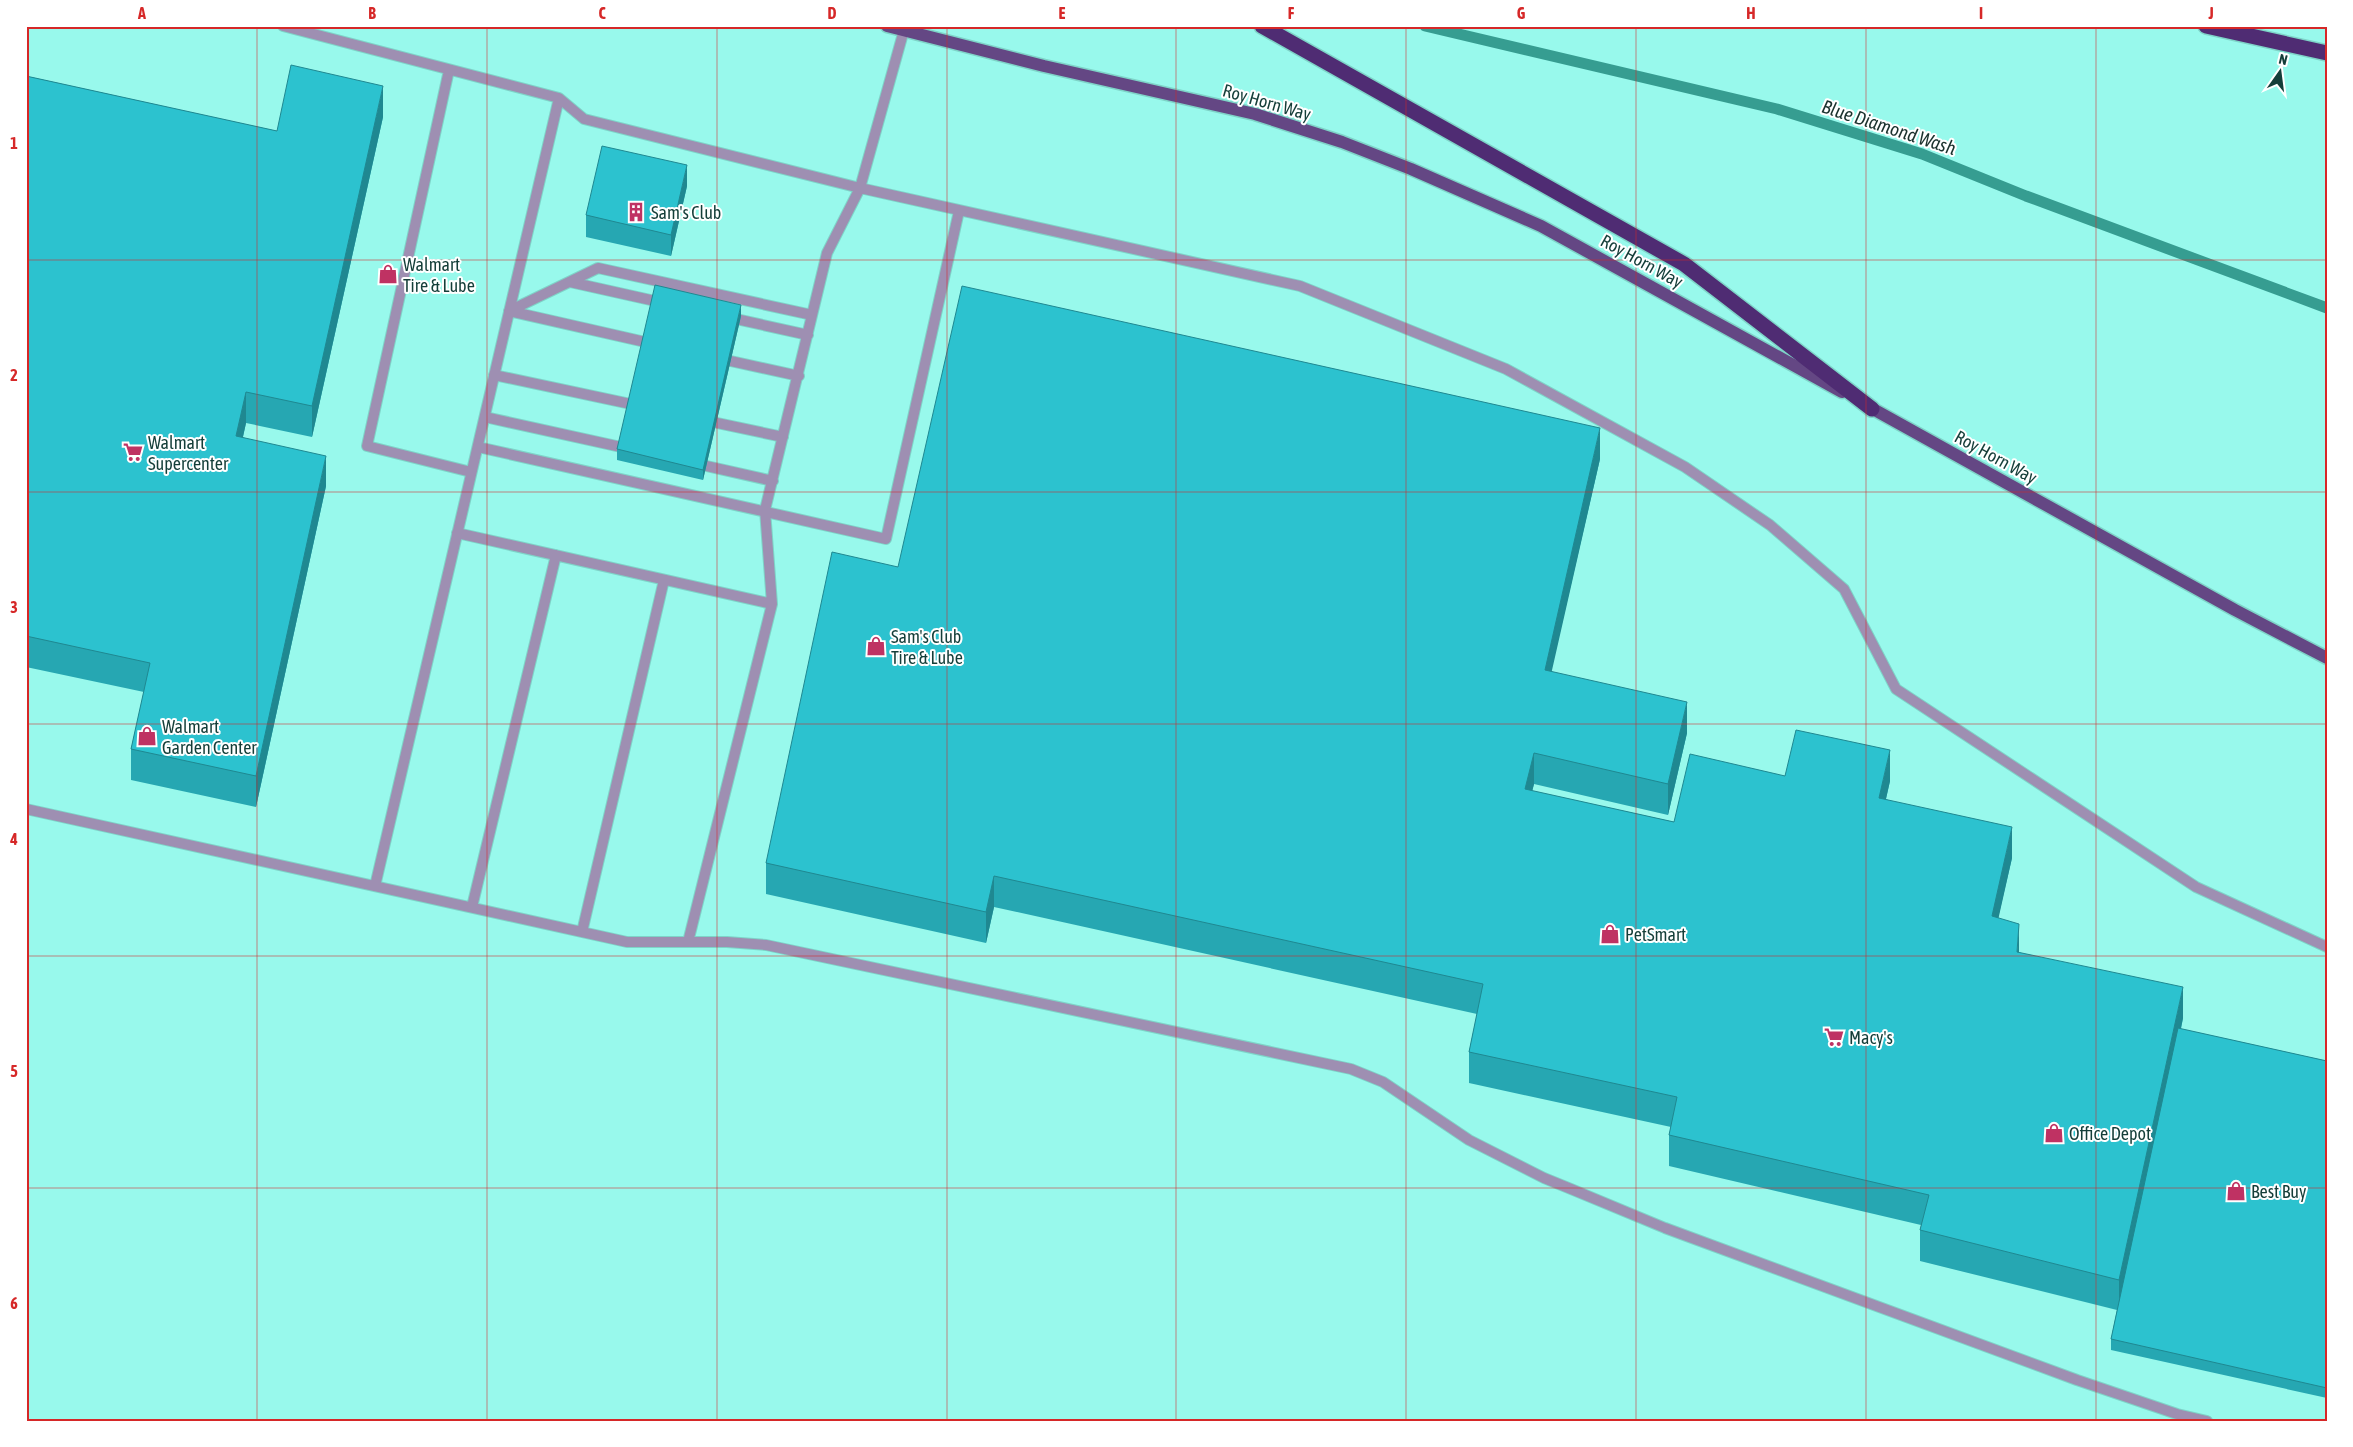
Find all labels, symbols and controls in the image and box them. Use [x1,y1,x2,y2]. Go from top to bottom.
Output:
text: A [137,4,146,22]
text: B [368,4,376,22]
text: C [598,4,606,22]
text: D [828,4,837,22]
text: E [1059,4,1066,22]
text: F [1288,4,1295,22]
text: G [1517,4,1526,22]
text: H [1746,4,1756,22]
text: I [1979,4,1983,22]
text: J [2207,4,2214,22]
north arrow [2256,48,2306,98]
text: N [2277,51,2289,68]
street label: Roy Horn Way [1220,79,1314,125]
water label: Blue Diamond Wash [1819,95,1959,159]
text: 1 [10,134,18,152]
building icon: Sam's Club [625,201,647,223]
place label: Sam's Club [651,202,721,223]
street label: Roy Horn Way [1597,230,1687,292]
place label: Walmart Tire & Lube [403,254,475,296]
shop icon: Walmart Tire & Lube [377,263,399,285]
text: 2 [10,366,18,384]
street label: Roy Horn Way [1951,426,2041,488]
place label: Walmart Supercenter [148,432,229,474]
supermarket icon: Walmart Supercenter [122,441,144,463]
text: 3 [10,598,18,616]
place label: Sam's Club Tire & Lube [891,626,963,668]
shop icon: Sam's Club Tire & Lube [865,635,887,657]
place label: Walmart Garden Center [162,716,257,758]
shop icon: Walmart Garden Center [136,725,158,747]
text: 4 [9,830,18,848]
shop icon: PetSmart [1599,923,1621,945]
place label: PetSmart [1625,924,1686,945]
supermarket icon: Macy's [1823,1026,1845,1048]
place label: Macy's [1849,1027,1893,1048]
text: 5 [10,1062,18,1080]
shop icon: Office Depot [2043,1122,2065,1144]
place label: Office Depot [2069,1123,2151,1144]
shop icon: Best Buy [2225,1180,2247,1202]
place label: Best Buy [2251,1181,2306,1202]
text: 6 [10,1294,18,1312]

